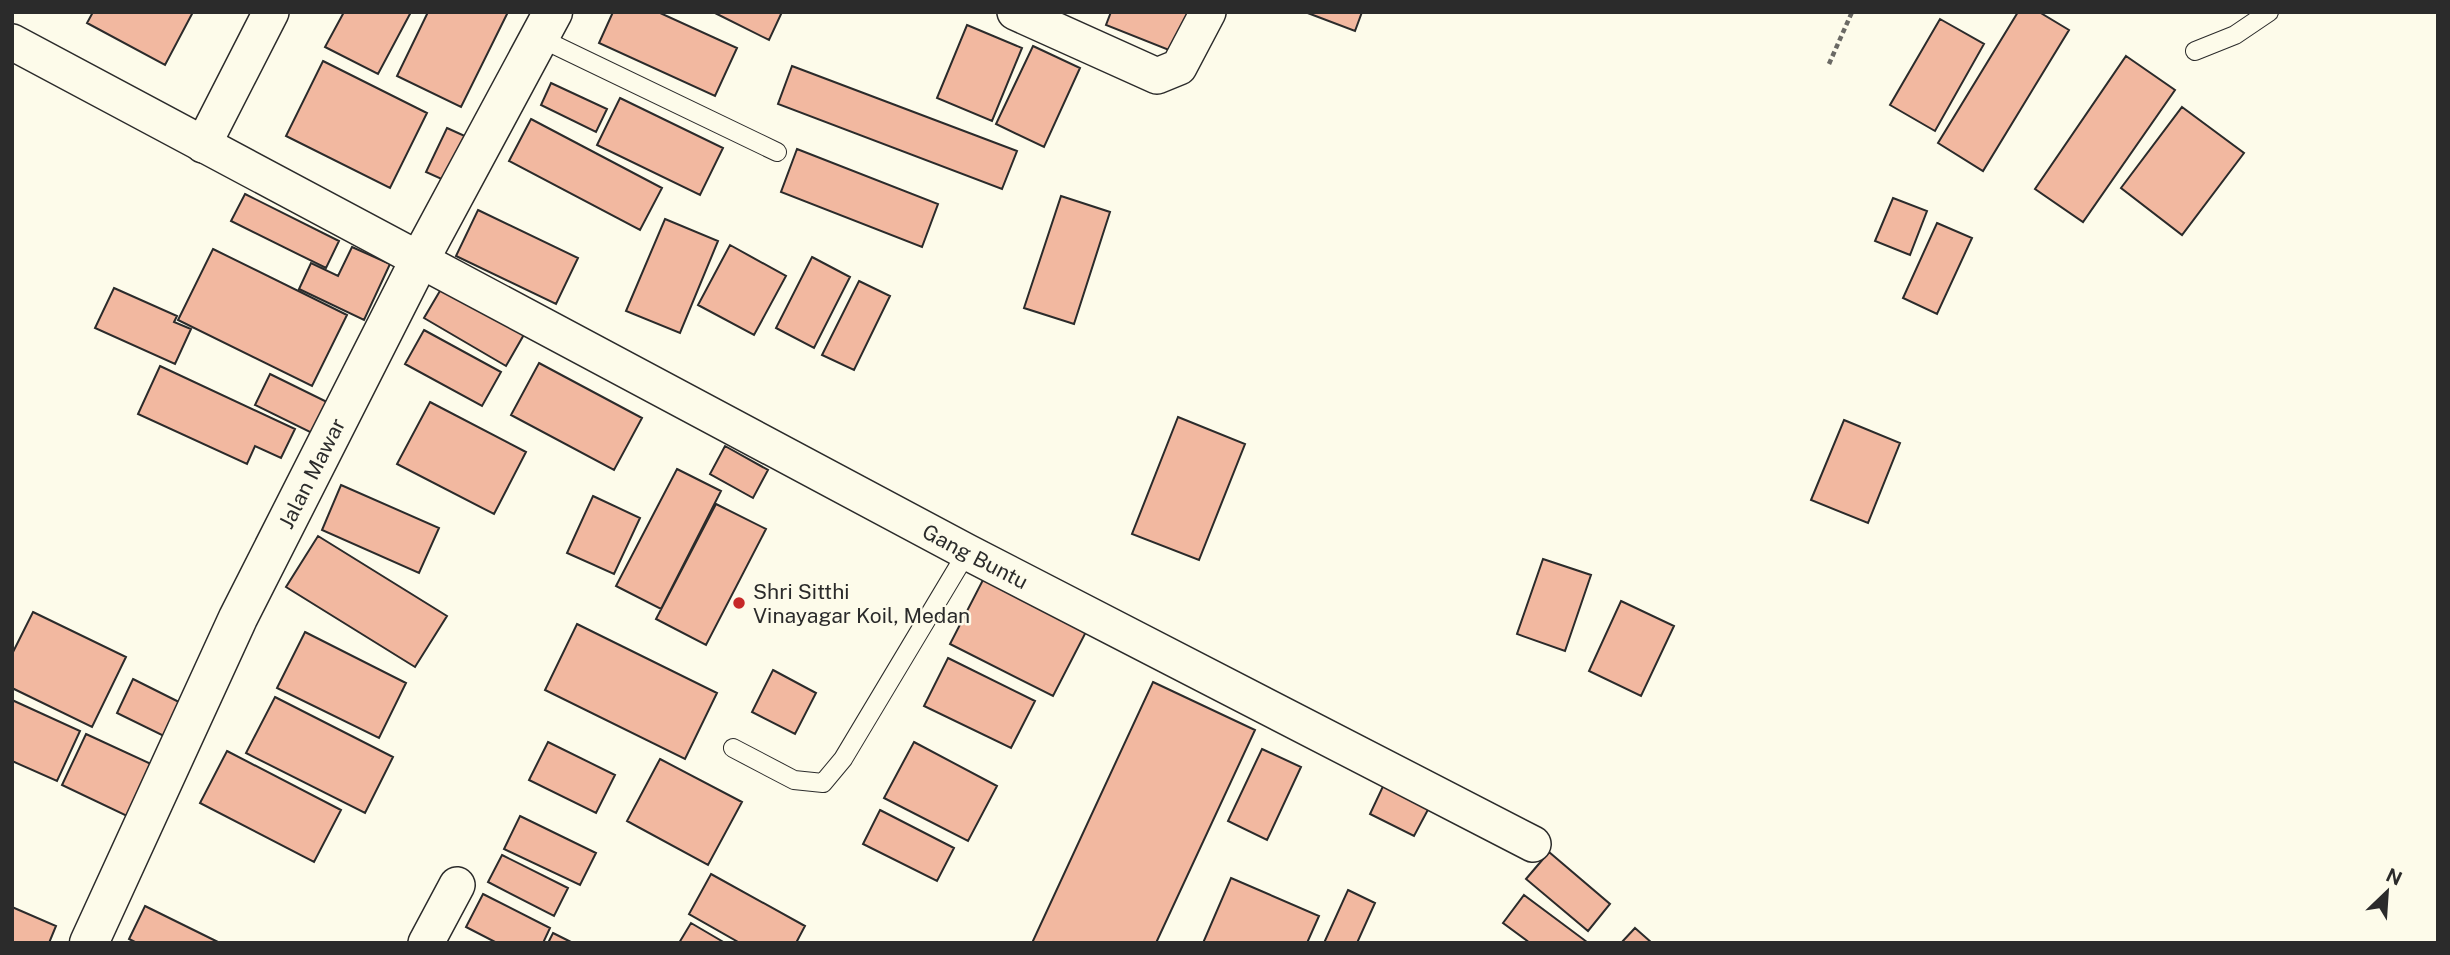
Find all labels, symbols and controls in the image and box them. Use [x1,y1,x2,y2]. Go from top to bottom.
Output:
street label: Jalan Mawar [273,414,350,533]
street label: Gang Buntu [918,518,1032,594]
place label: Shri Sitthi Vinayagar Koil, Medan [753,579,970,628]
marker: Shri Sitthi Vinayagar Koil, Medan [731,595,747,611]
north arrow [2352,857,2422,927]
text: N [2383,863,2406,890]

